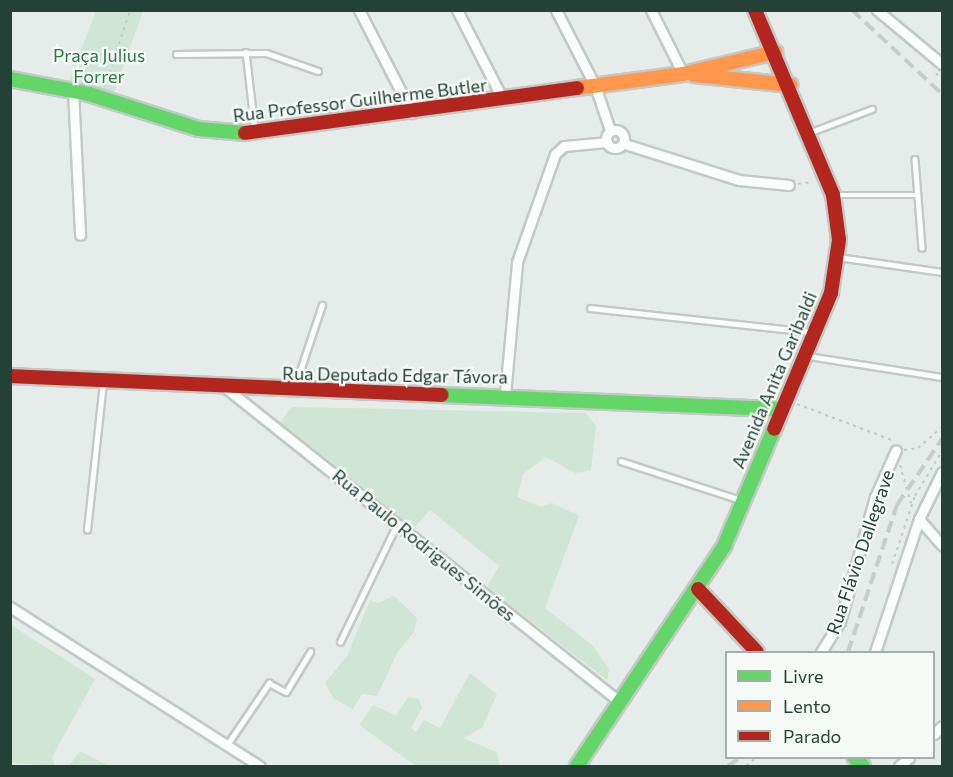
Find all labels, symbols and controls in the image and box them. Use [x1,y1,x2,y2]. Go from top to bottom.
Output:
park label: Praça Julius Forrer [53,45,145,88]
street label: Rua Professor Guilherme Butler [232,74,488,126]
street label: Avenida Anita Garibaldi [727,288,821,472]
street label: Rua Deputado Edgar Távora [282,362,508,388]
street label: Rua Paulo Rodrigues Simões [328,465,520,625]
street label: Rua Flávio Dallegrave [822,467,898,637]
legend [725,651,935,759]
text: Livre [783,665,824,687]
text: Lento [783,695,831,717]
text: Parado [783,725,841,747]

